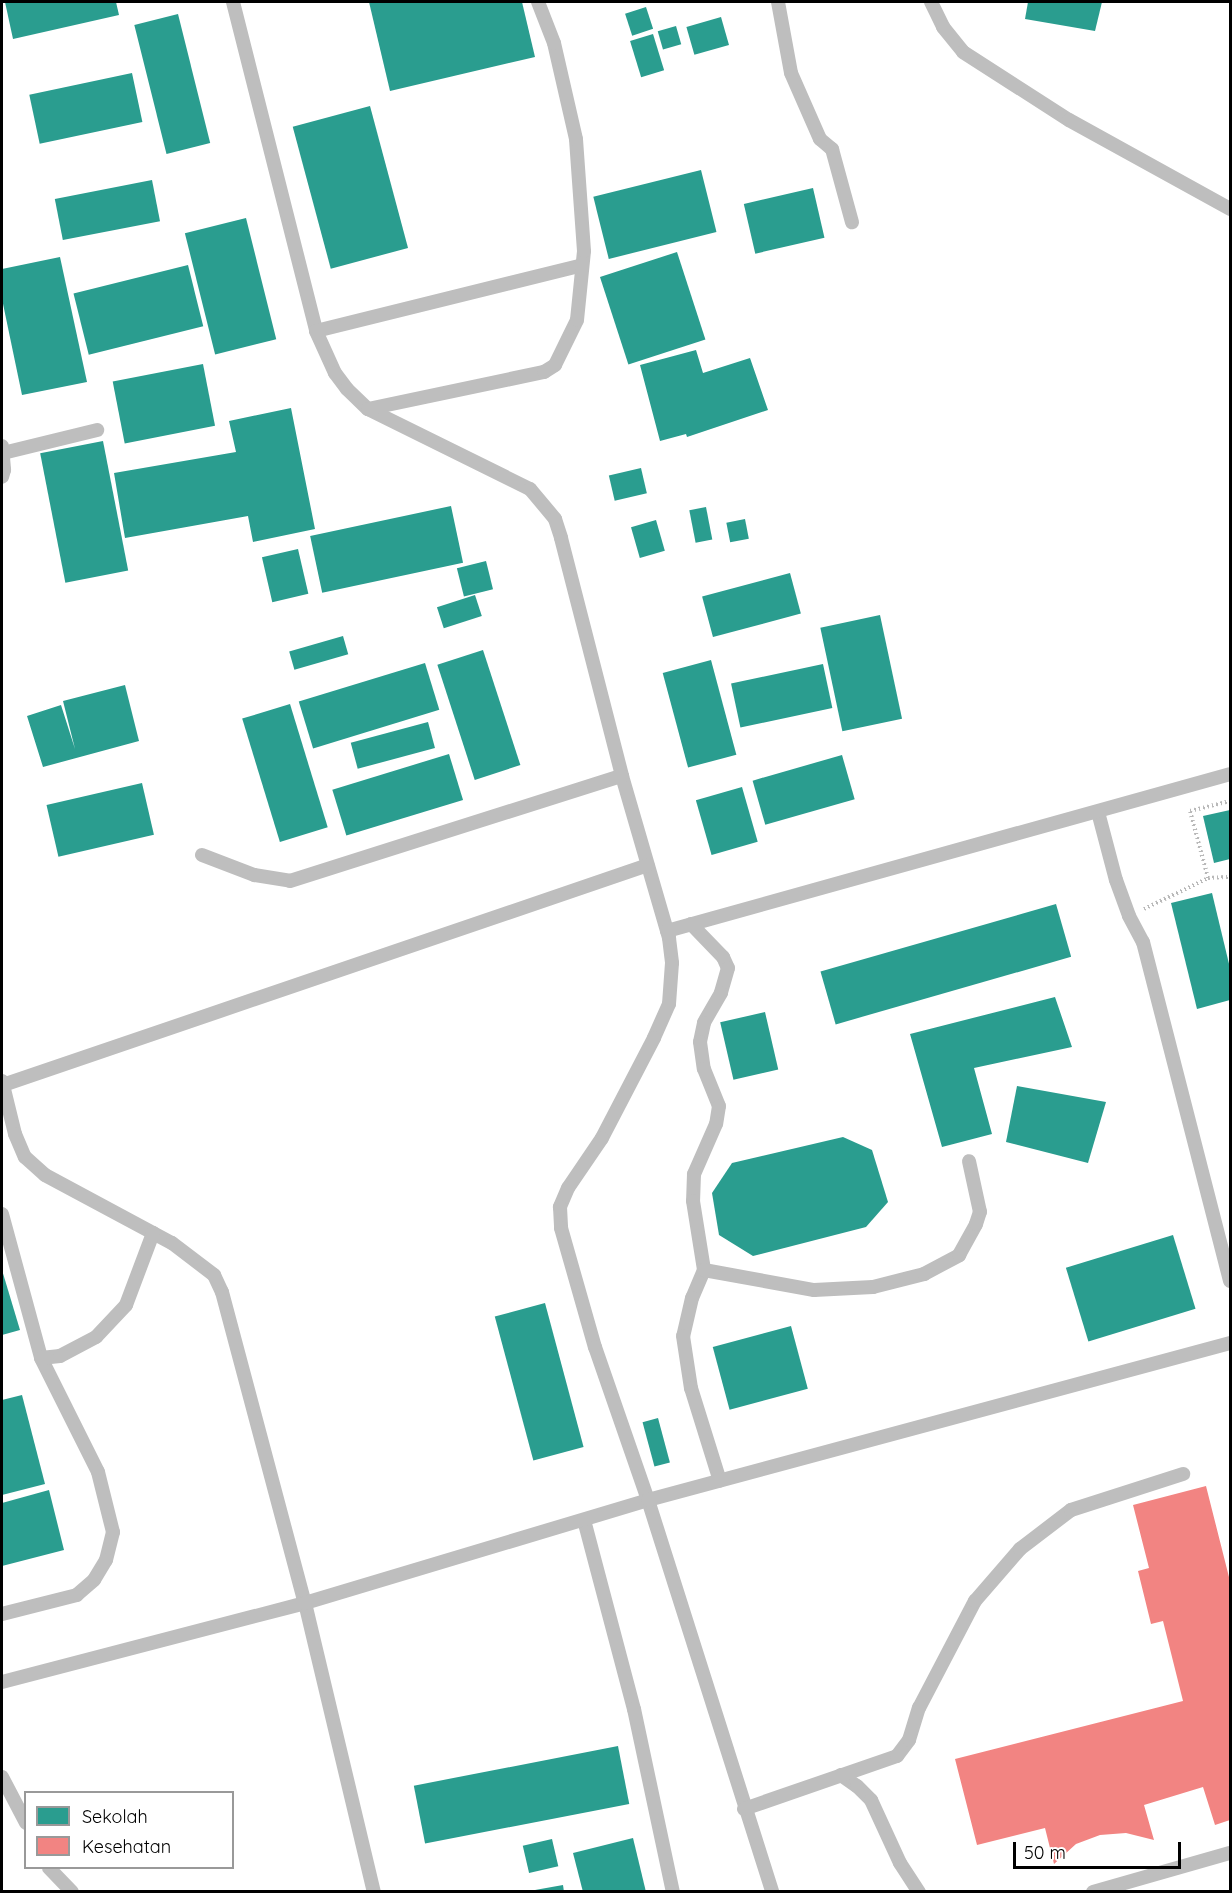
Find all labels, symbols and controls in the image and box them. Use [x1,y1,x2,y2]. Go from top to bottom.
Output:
legend [24,1791,234,1869]
text: Sekolah [82,1805,148,1828]
scale bar [1016,1830,1184,1868]
text: Kesehatan [82,1835,171,1858]
text: 50 m [1024,1841,1066,1864]

